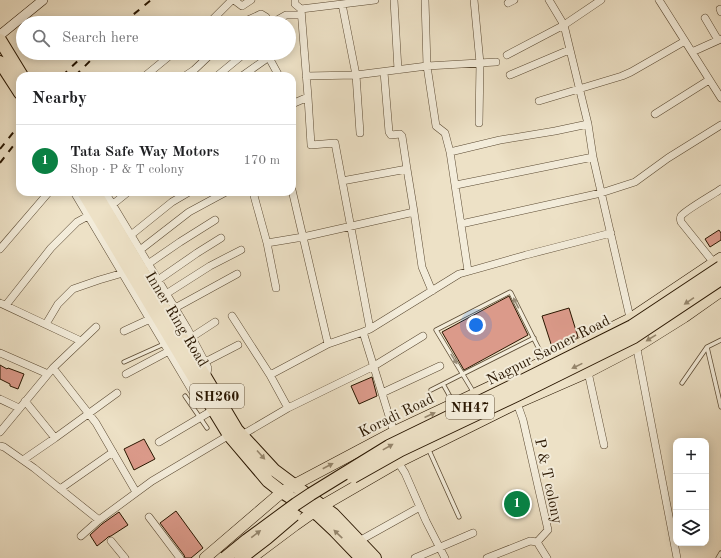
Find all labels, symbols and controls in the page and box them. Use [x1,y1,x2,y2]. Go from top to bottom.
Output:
search box [16,16,296,60]
icon: search [30,27,52,49]
text: Search here [62,31,139,46]
text: Nearby [32,90,87,107]
text: Tata Safe Way Motors [70,145,219,160]
text: 1 [41,154,49,167]
text: 170 m [243,154,280,167]
text: Shop · P & T colony [70,163,184,176]
street label: Inner Ring Road [141,270,210,370]
one-way arrow [513,297,519,309]
one-way arrow [684,297,694,305]
street label: Nagpur Saoner Road [485,314,613,389]
your location [466,315,486,335]
one-way arrow [645,334,657,341]
one-way arrow [450,354,458,364]
one-way arrow [571,363,582,369]
road number: SH260 [190,384,244,408]
street label: Koradi Road [357,392,437,441]
road number: NH47 [446,395,494,419]
one-way arrow [424,412,435,418]
street label: P & T colony [531,437,564,525]
map controls [673,438,709,546]
button: + [673,438,709,474]
one-way arrow [382,444,394,451]
one-way arrow [256,450,265,460]
one-way arrow [322,463,334,469]
button: − [673,474,709,510]
pin: 1 [504,489,530,519]
button: layers [673,510,709,546]
one-way arrow [333,529,343,539]
one-way arrow [250,530,261,538]

